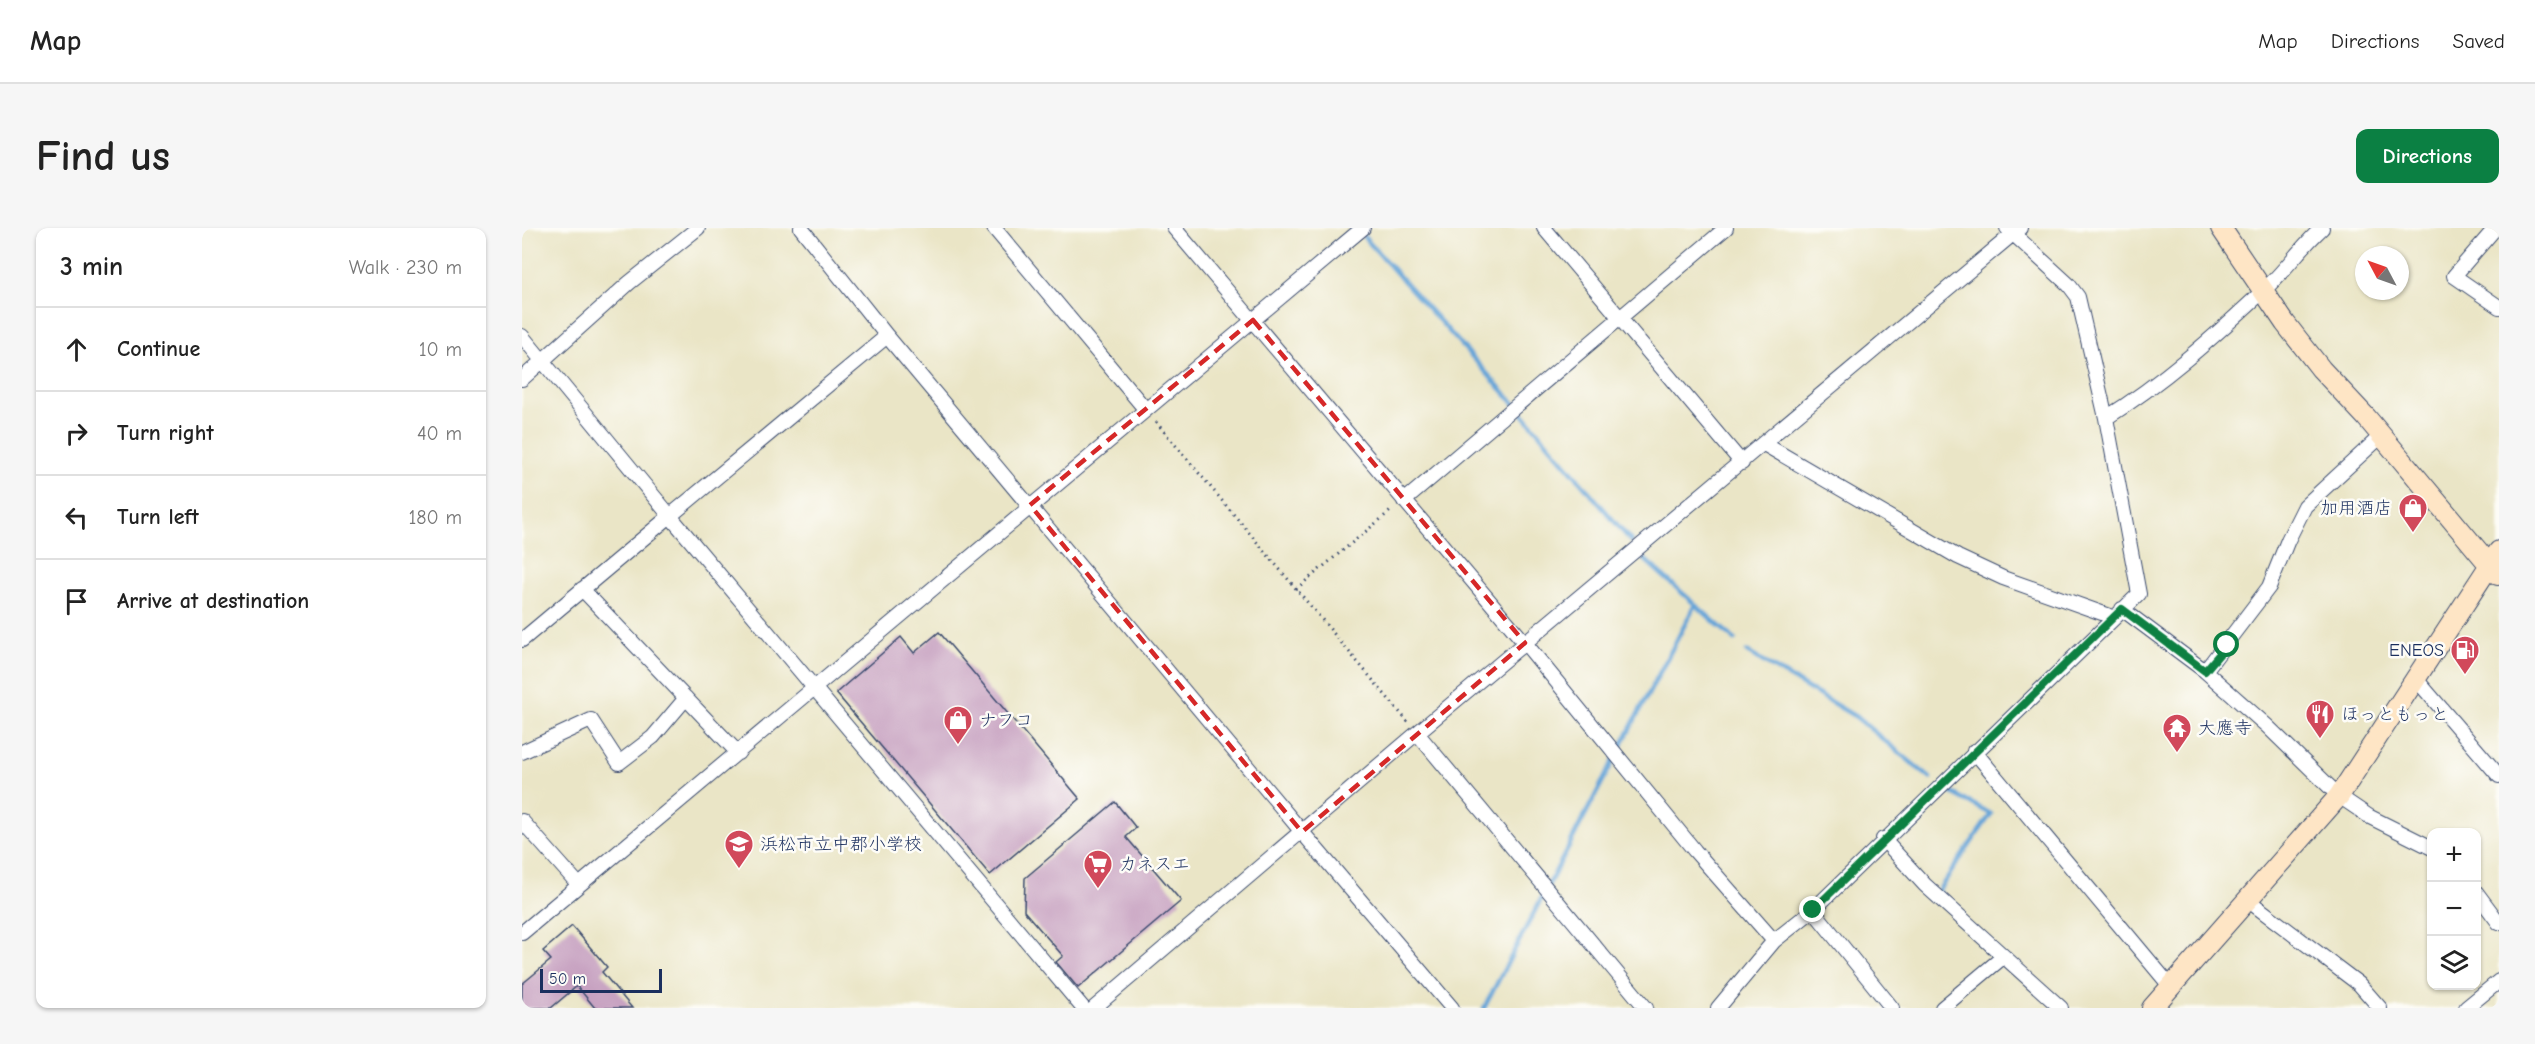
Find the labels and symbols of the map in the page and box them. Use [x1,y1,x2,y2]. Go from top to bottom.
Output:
north arrow [2355,246,2409,300]
shop icon: 加用酒店 [2397,492,2429,534]
place label: 加用酒店 [2320,498,2392,519]
route start [2213,631,2239,657]
fuel station icon: ENEOS [2449,634,2481,676]
place label: ENEOS [2389,640,2444,661]
restaurant icon: ほっともっと [2304,698,2336,740]
shop icon: ナフコ [942,704,974,746]
place label: ほっともっと [2341,704,2449,725]
place label: ナフコ [979,710,1033,731]
temple icon: 大應寺 [2161,712,2193,754]
place label: 大應寺 [2198,718,2252,739]
school or university icon: 浜松市立中郡小学校 [723,828,755,870]
place label: 浜松市立中郡小学校 [760,834,922,855]
supermarket icon: カネスエ [1082,848,1114,890]
place label: カネスエ [1119,854,1190,875]
route end [1799,896,1825,922]
scale bar [540,966,662,994]

